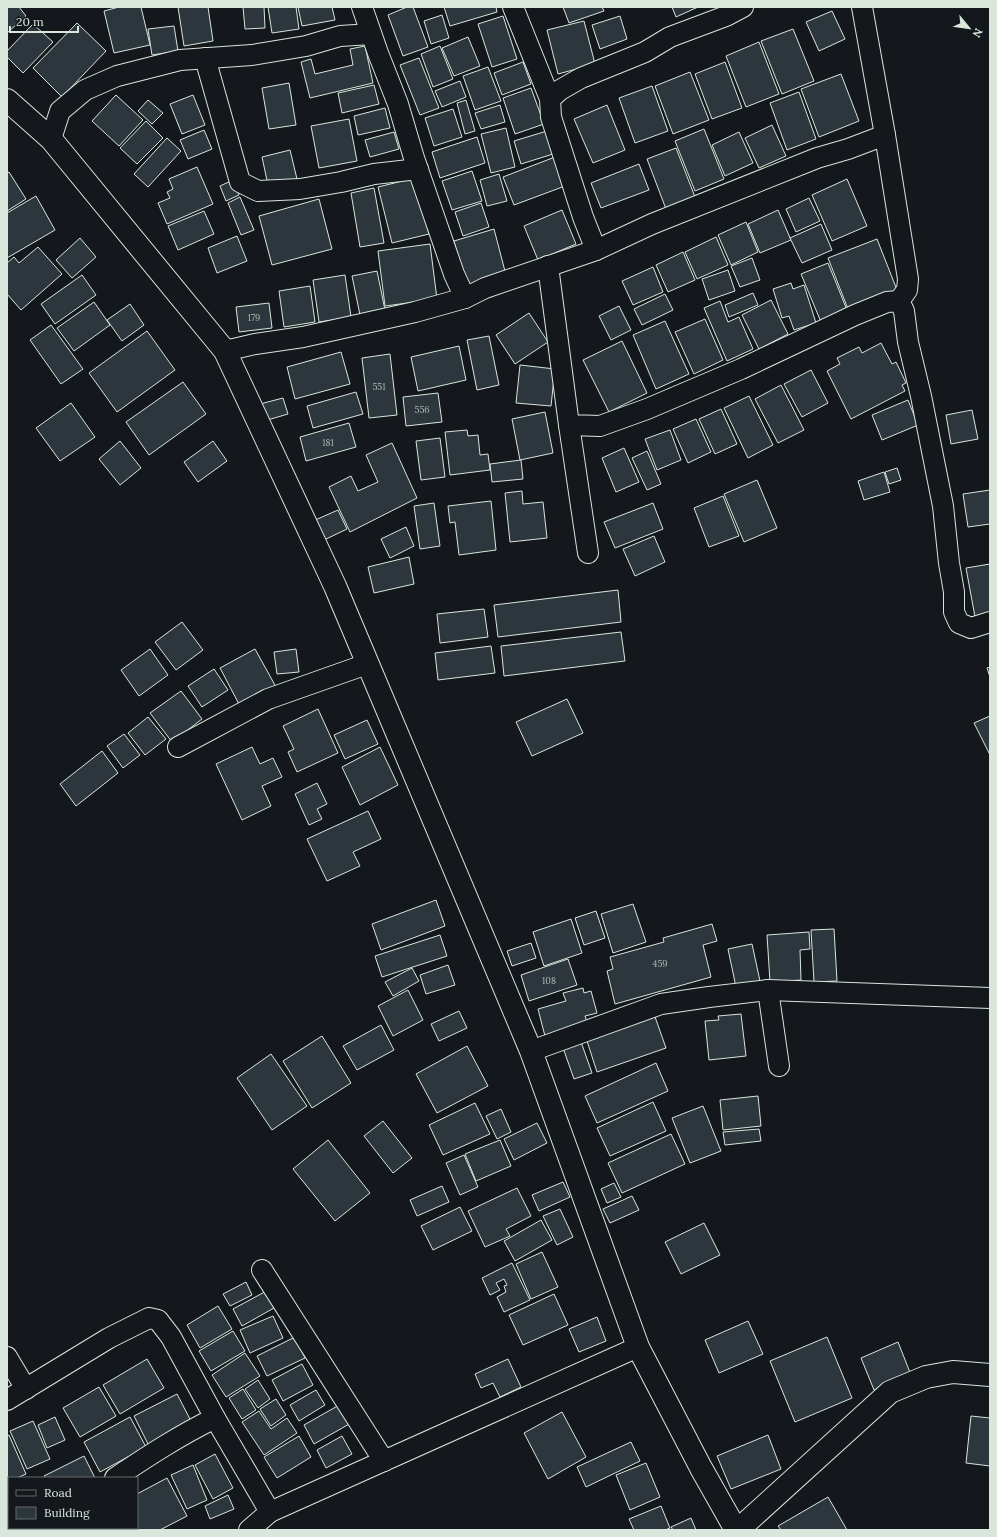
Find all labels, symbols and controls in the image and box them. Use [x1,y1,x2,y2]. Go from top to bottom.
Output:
scale bar [10,8,78,34]
north arrow [949,8,989,48]
text: 20 m [16,14,44,29]
text: N [969,26,986,40]
house number: 179 [248,312,260,323]
house number: 551 [372,381,386,392]
house number: 556 [414,404,430,415]
house number: 181 [322,437,334,448]
house number: 459 [653,958,668,969]
house number: 108 [542,975,556,986]
legend [8,1477,138,1529]
text: Road [44,1485,72,1500]
text: Building [44,1505,90,1520]

